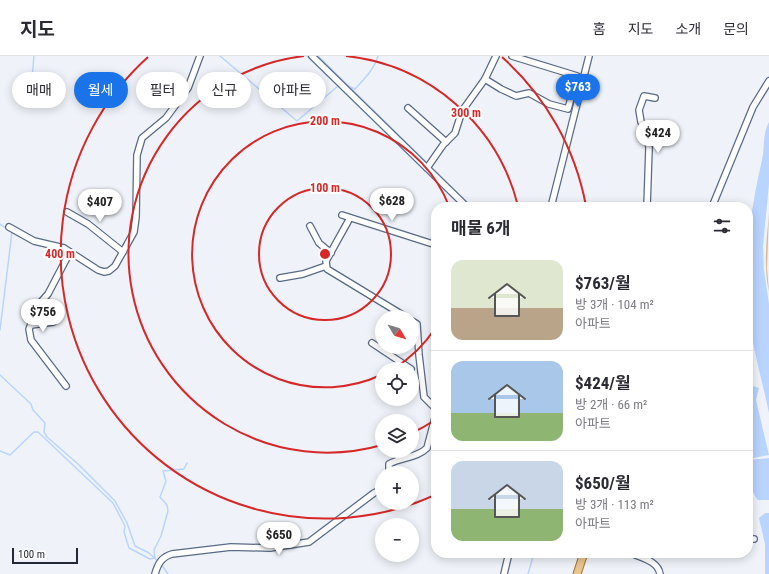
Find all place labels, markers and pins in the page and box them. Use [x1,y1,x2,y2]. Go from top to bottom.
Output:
pin: $763 [554,74,602,108]
pin: $424 [634,120,682,154]
pin: $628 [368,188,416,222]
pin: $407 [76,189,124,223]
centre of rings [318,247,332,261]
pin: $756 [19,299,67,333]
pin: $650 [255,522,303,556]

